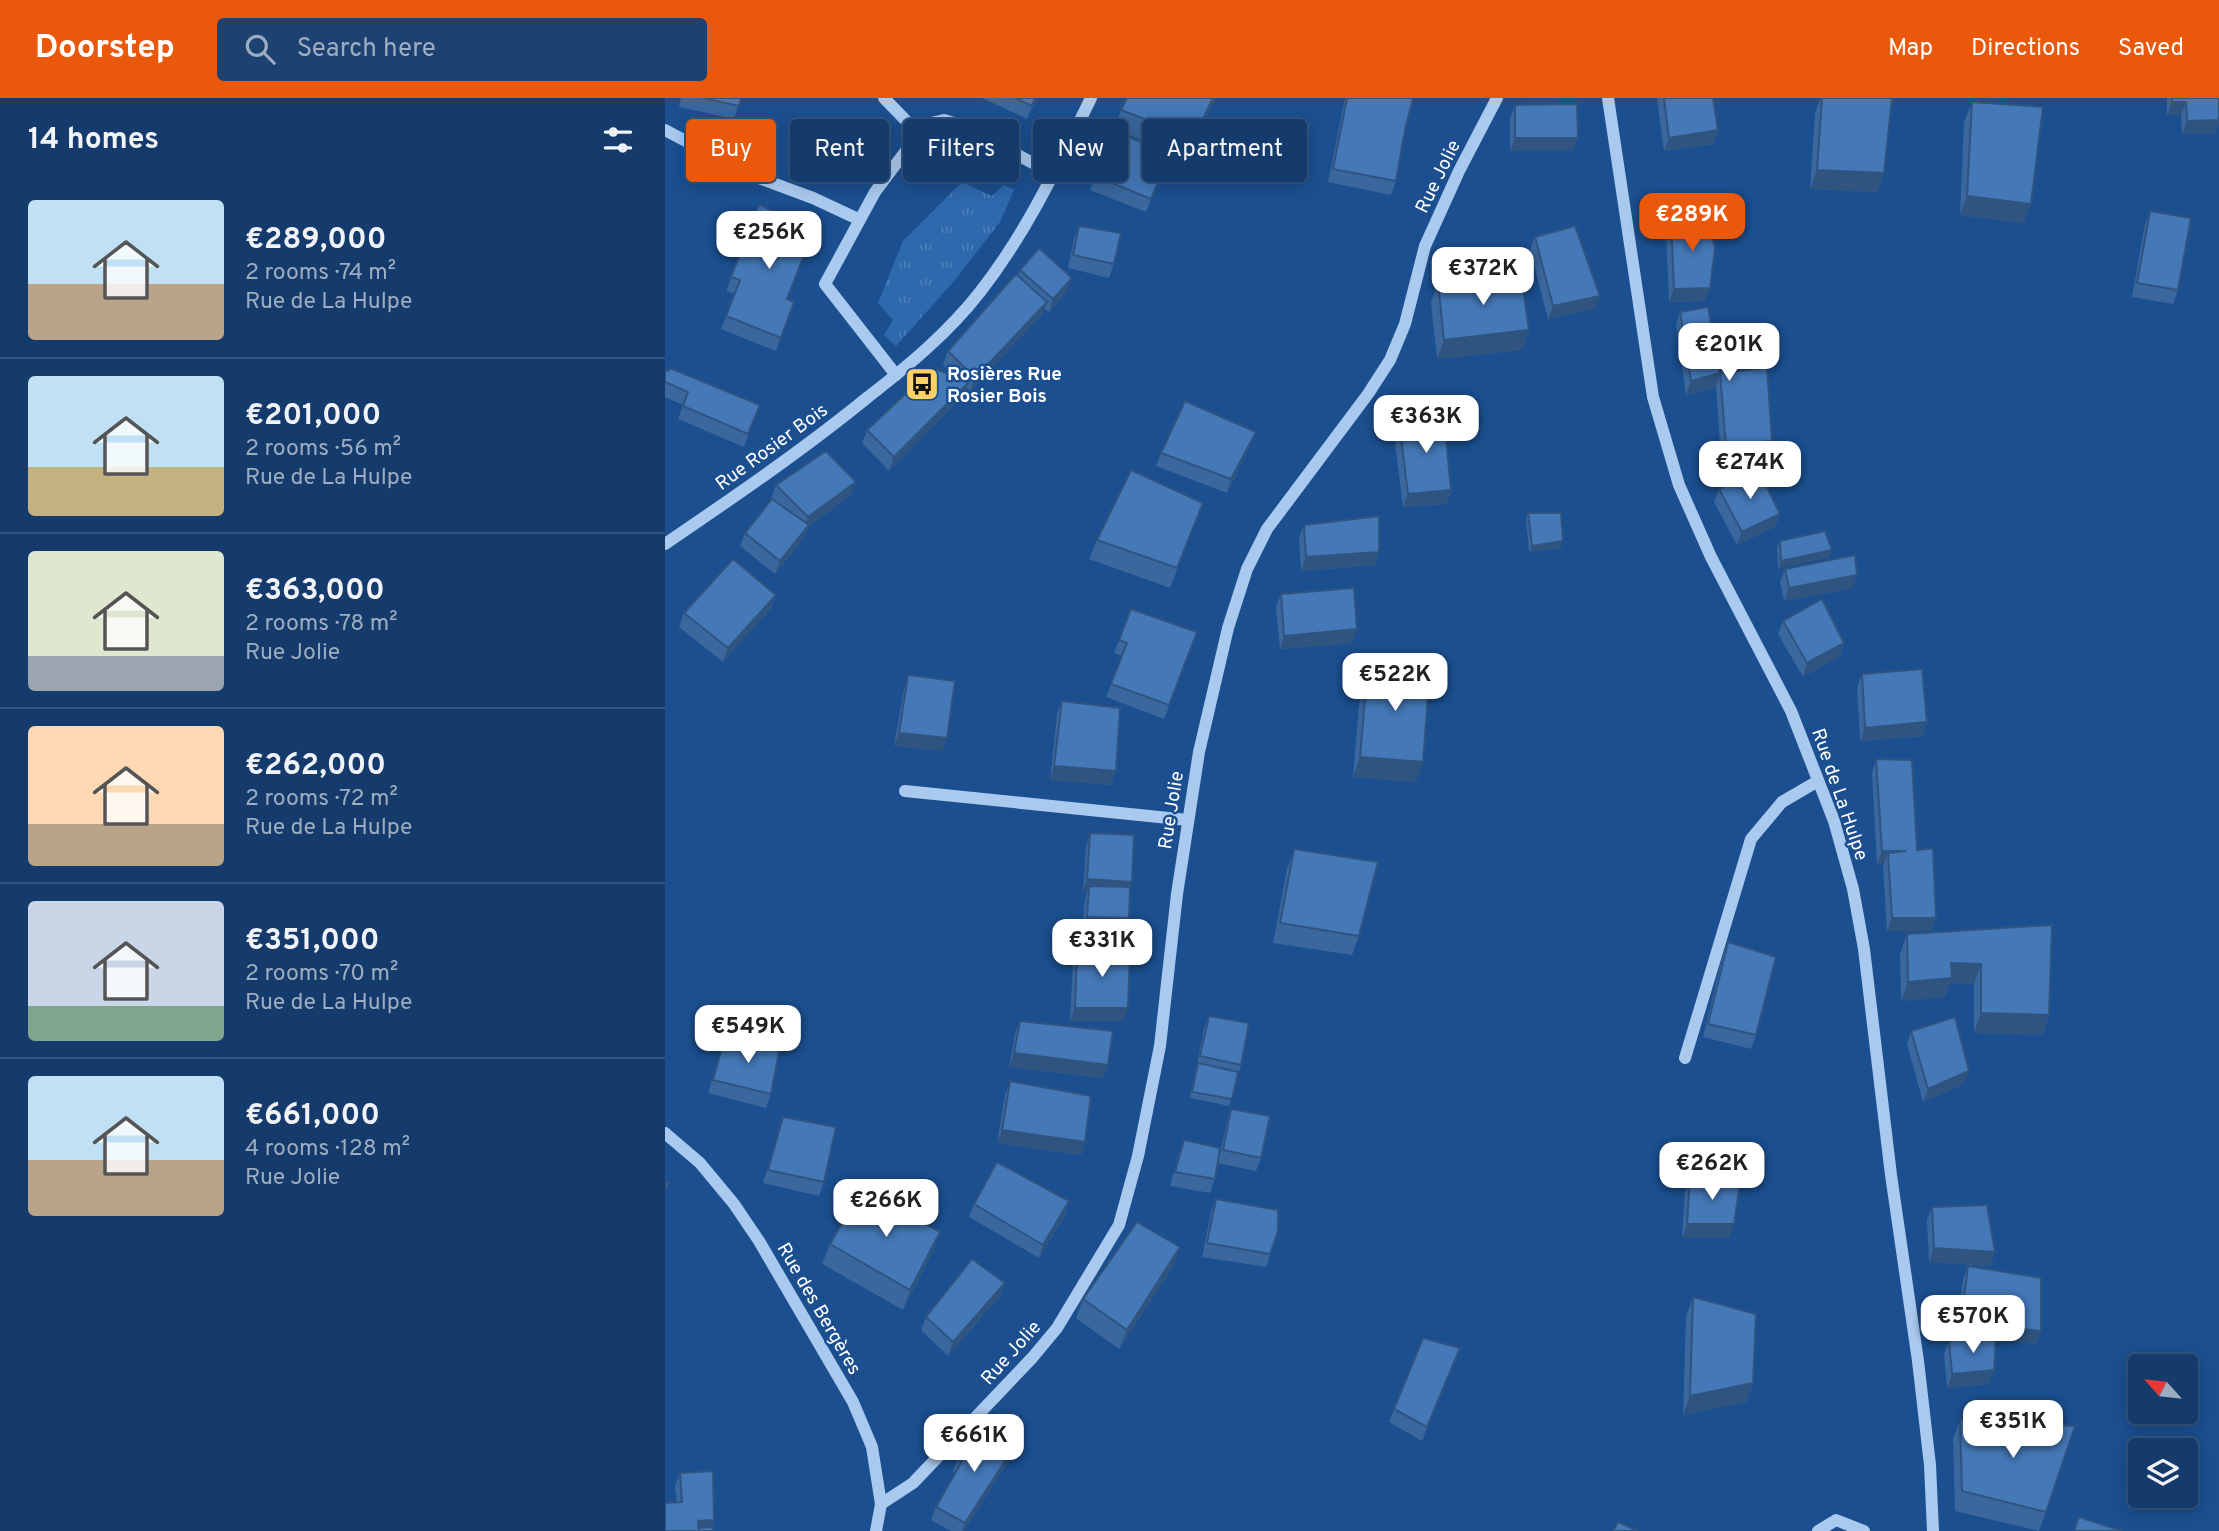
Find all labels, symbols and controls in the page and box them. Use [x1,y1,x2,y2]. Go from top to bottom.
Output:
search box [217,18,707,81]
text: Doorstep [35,28,175,70]
icon: search [241,30,279,68]
text: Search here [297,33,436,66]
text: Map [1888,34,1933,64]
text: Directions [1971,34,2080,64]
text: Saved [2118,34,2184,64]
chip: Buy [686,119,776,182]
chip: Rent [790,119,889,182]
chip: Filters [903,119,1019,182]
chip: New [1033,119,1128,182]
chip: Apartment [1142,119,1307,182]
icon: filters [599,121,637,159]
text: 14 homes [28,122,159,159]
street label: Rue Jolie [1411,136,1467,217]
pin: €289K [1643,194,1741,253]
text: €289K [1655,201,1729,230]
pin: €256K [720,212,818,271]
text: €256K [732,219,806,248]
text: €289,000 [245,222,387,259]
icon: home [84,228,168,312]
pin: €372K [1434,248,1532,307]
text: €372K [1448,255,1518,284]
text: 2 rooms · 74 m² [245,259,396,288]
text: Rue de La Hulpe [245,288,412,317]
pin: €201K [1680,324,1778,383]
text: €201K [1694,331,1764,360]
place label: Rosières Rue Rosier Bois [947,363,1062,409]
bus stop icon: Rosières Rue Rosier Bois [903,365,941,403]
pin: €363K [1377,396,1475,455]
text: €201,000 [245,398,381,435]
street label: Rue Rosier Bois [711,399,833,496]
text: €363K [1390,403,1462,432]
icon: home [84,404,168,488]
text: 2 rooms · 56 m² [245,435,401,464]
pin: €274K [1701,442,1799,501]
text: €274K [1715,449,1785,478]
text: Rue de La Hulpe [245,464,412,493]
text: €363,000 [245,573,385,610]
icon: home [84,579,168,663]
text: 2 rooms · 78 m² [245,610,398,639]
text: Rue Jolie [245,639,340,668]
pin: €522K [1346,654,1444,713]
text: €522K [1358,661,1432,690]
street label: Rue de La Hulpe [1805,725,1873,864]
text: €262,000 [245,748,386,785]
icon: home [84,754,168,838]
street label: Rue Jolie [1154,770,1190,851]
text: 2 rooms · 72 m² [245,785,398,814]
text: Rue de La Hulpe [245,814,412,843]
pin: €331K [1053,920,1151,979]
text: €351,000 [245,923,380,960]
text: €331K [1068,927,1136,956]
icon: home [84,929,168,1013]
text: 2 rooms · 70 m² [245,960,398,989]
text: Rue de La Hulpe [245,989,412,1018]
pin: €549K [699,1006,797,1065]
text: €549K [711,1013,785,1042]
text: €661,000 [245,1098,380,1135]
icon: home [84,1104,168,1188]
text: 4 rooms · 128 m² [245,1135,410,1164]
pin: €262K [1663,1142,1761,1202]
text: €262K [1675,1150,1749,1179]
text: Rue Jolie [245,1164,340,1193]
pin: €266K [837,1180,935,1239]
text: €266K [849,1187,923,1216]
street label: Rue des Bergères [771,1239,866,1379]
pin: €570K [1924,1296,2022,1355]
text: €570K [1937,1303,2009,1332]
street label: Rue Jolie [976,1316,1047,1391]
north arrow [2128,1354,2198,1424]
map controls [2128,1354,2198,1508]
pin: €351K [1964,1400,2062,1460]
text: €351K [1979,1408,2047,1437]
pin: €661K [925,1414,1023,1474]
text: €661K [940,1422,1008,1451]
button: layers [2128,1438,2198,1508]

